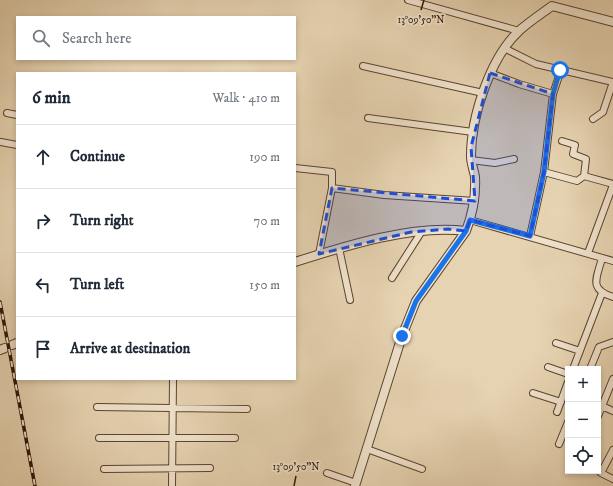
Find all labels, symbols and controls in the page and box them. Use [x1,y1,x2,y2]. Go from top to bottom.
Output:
text: 13°09'50"N [397,14,445,26]
search box [16,16,296,60]
icon: search [30,27,52,49]
text: Search here [62,29,131,48]
route start [551,61,569,79]
text: 6 min [32,87,71,109]
text: Walk · 410 m [213,90,280,106]
icon: ahead [32,146,54,168]
text: Continue [70,147,125,166]
text: 190 m [249,149,280,165]
icon: right [32,210,54,232]
text: Turn right [70,211,133,230]
text: 70 m [254,213,280,229]
icon: left [32,274,54,296]
text: Turn left [70,275,124,294]
text: 150 m [249,277,280,293]
route end [393,327,411,345]
icon: arrive [32,338,54,360]
text: Arrive at destination [70,339,190,358]
map controls [565,366,601,474]
button: + [565,366,601,402]
button: − [565,402,601,438]
button: locate [565,438,601,474]
text: 13°09'50"N [272,461,320,473]

